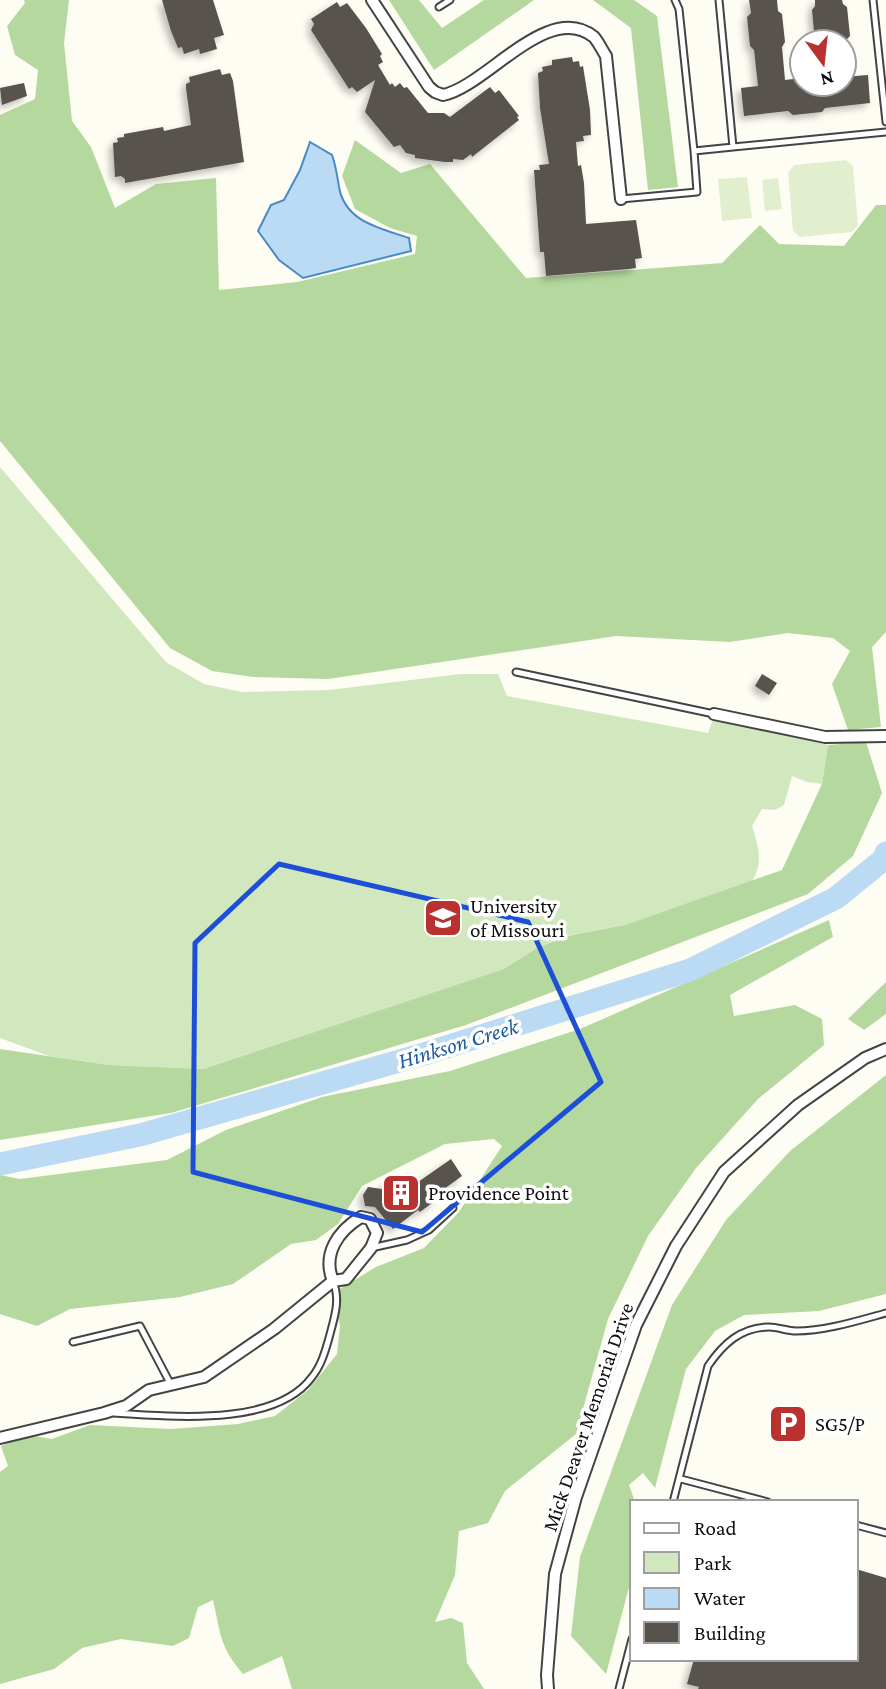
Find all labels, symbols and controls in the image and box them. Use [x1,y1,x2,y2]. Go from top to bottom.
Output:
north arrow [788,28,858,98]
text: N [818,67,836,91]
place label: University of Missouri [470,894,565,942]
school or university icon: University of Missouri [422,897,464,939]
water label: Hinkson Creek [395,1012,522,1074]
building icon: Providence Point [380,1172,422,1214]
place label: Providence Point [428,1181,570,1205]
street label: Mick Deaver Memorial Drive [538,1300,638,1534]
parking icon: SG5/P [767,1403,809,1445]
place label: SG5/P [815,1412,865,1436]
legend [630,1500,858,1661]
text: Road [694,1516,737,1540]
text: Park [694,1551,731,1575]
text: Water [694,1586,746,1610]
text: Building [694,1621,766,1645]

